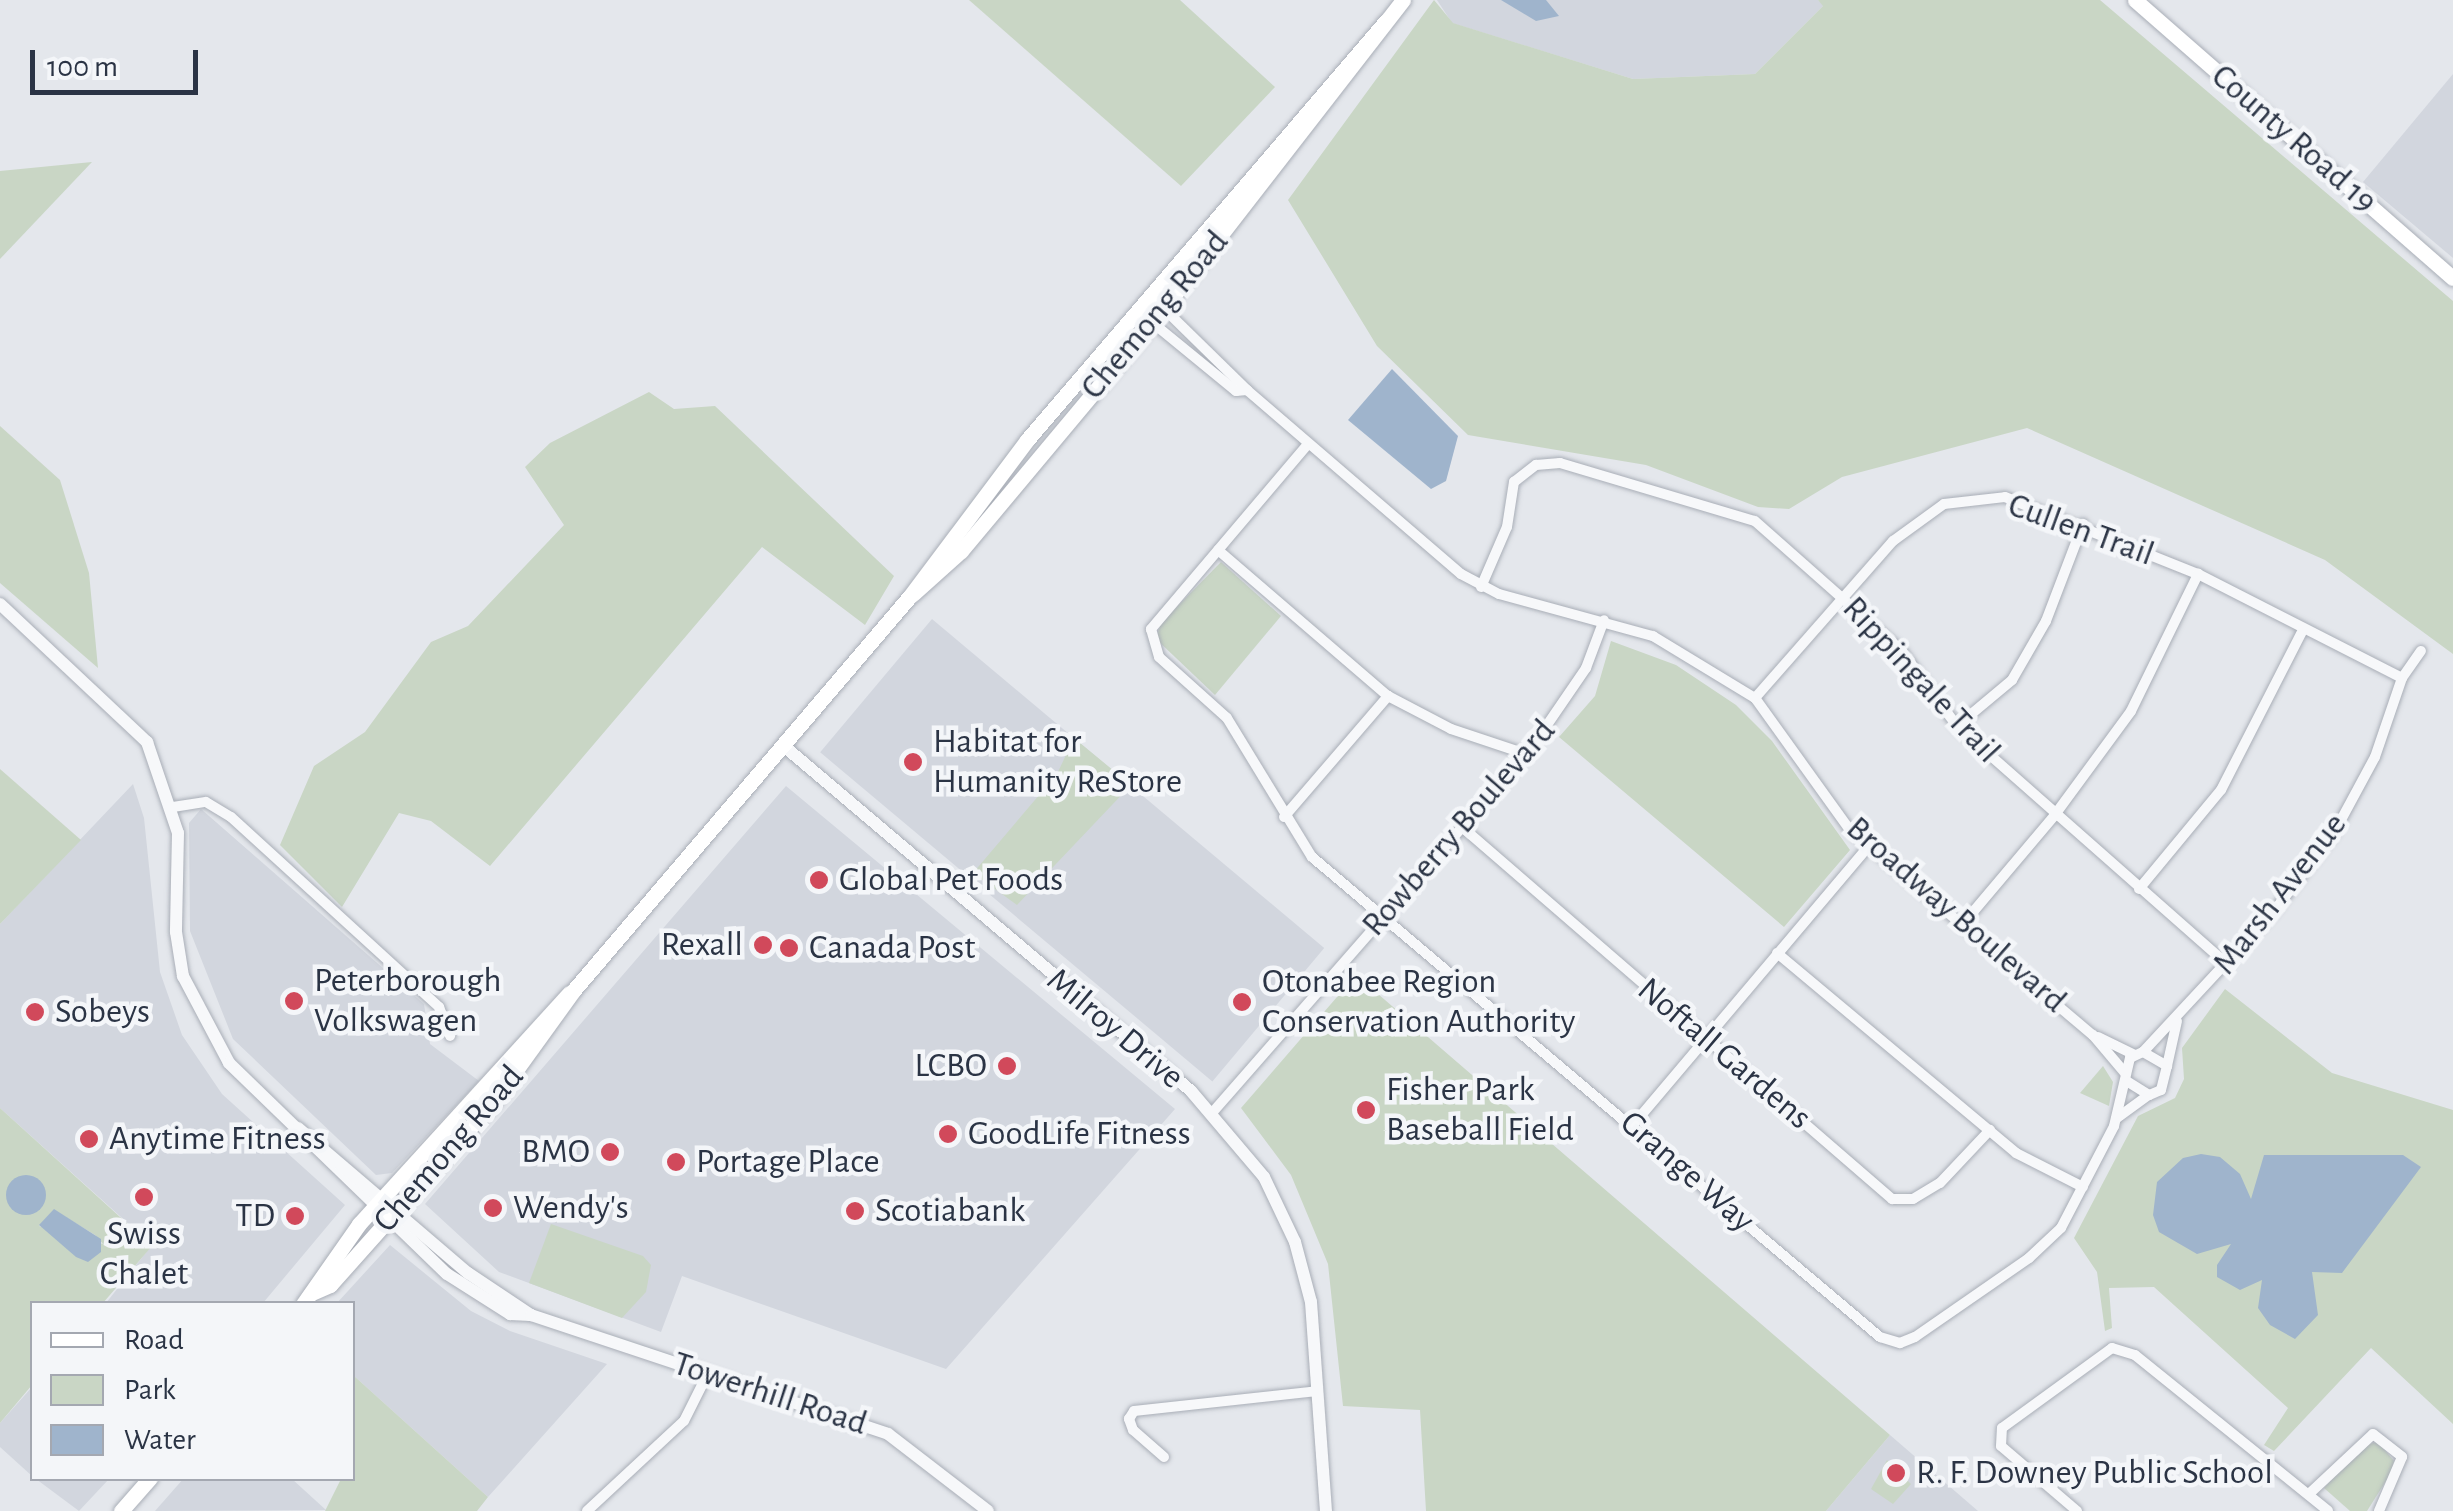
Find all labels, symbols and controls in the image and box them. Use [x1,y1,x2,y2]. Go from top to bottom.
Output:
scale bar [35,30,202,92]
text: 100 m [47,52,118,82]
street label: County Road 19 [2202,56,2386,222]
street label: Chemong Road [1072,222,1238,408]
street label: Cullen Trail [2002,484,2160,576]
street label: Rippingale Trail [1833,588,2009,772]
street label: Rowberry Boulevard [1353,711,1565,945]
place label: Habitat for Humanity ReStore [933,721,1182,803]
marker: Habitat for Humanity ReStore [902,751,924,773]
street label: Marsh Avenue [2204,805,2356,983]
street label: Broadway Boulevard [1837,808,2075,1022]
place label: Global Pet Foods [839,859,1063,901]
marker: Global Pet Foods [808,869,830,891]
place label: Rexall [661,924,743,966]
place label: Canada Post [809,927,975,969]
marker: Rexall [752,934,774,956]
marker: Canada Post [778,937,800,959]
street label: Milroy Drive [1038,959,1192,1099]
place label: Peterborough Volkswagen [314,960,501,1042]
place label: Otonabee Region Conservation Authority [1262,961,1575,1043]
street label: Noftall Gardens [1629,969,1819,1139]
marker: Peterborough Volkswagen [283,990,305,1012]
place label: Sobeys [55,991,150,1033]
marker: Otonabee Region Conservation Authority [1231,991,1253,1013]
marker: Sobeys [24,1001,46,1023]
place label: LCBO [914,1045,987,1087]
marker: LCBO [996,1055,1018,1077]
street label: Chemong Road [365,1057,533,1241]
place label: Fisher Park Baseball Field [1386,1069,1574,1151]
marker: Fisher Park Baseball Field [1355,1099,1377,1121]
street label: Grange Way [1611,1102,1763,1242]
place label: GoodLife Fitness [968,1113,1191,1155]
place label: Anytime Fitness [109,1118,326,1160]
marker: GoodLife Fitness [937,1123,959,1145]
marker: Anytime Fitness [78,1128,100,1150]
place label: BMO [521,1131,590,1173]
marker: BMO [599,1141,621,1163]
place label: Portage Place [696,1141,880,1183]
marker: Portage Place [665,1151,687,1173]
marker: Swiss Chalet [133,1186,155,1208]
place label: Wendy's [513,1187,629,1229]
place label: Scotiabank [875,1190,1025,1232]
place label: TD [235,1195,275,1237]
marker: Wendy's [482,1197,504,1219]
marker: Scotiabank [844,1200,866,1222]
marker: TD [284,1205,306,1227]
place label: Swiss Chalet [100,1213,188,1295]
legend [30,1301,355,1481]
text: Road [124,1325,184,1355]
street label: Towerhill Road [668,1343,872,1445]
text: Park [124,1375,176,1405]
text: Water [124,1425,196,1455]
place label: R. F. Downey Public School [1916,1452,2273,1494]
marker: R. F. Downey Public School [1885,1462,1907,1484]

